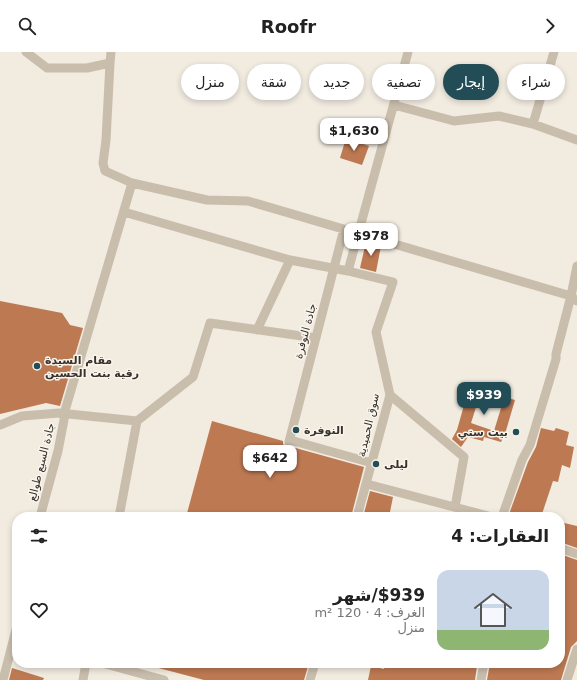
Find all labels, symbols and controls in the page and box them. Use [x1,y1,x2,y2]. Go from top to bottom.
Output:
icon: search [16,15,38,37]
icon: forward [539,15,561,37]
text: Roofr [261,16,316,37]
chip: منزل [181,64,239,100]
chip: شقة [247,64,301,100]
chip: جديد [309,64,364,100]
chip: تصفية [372,64,435,100]
chip: إيجار [443,64,499,100]
chip: شراء [507,64,565,100]
pin: $1,630 [321,118,387,152]
text: $1,630 [329,123,379,138]
pin: $978 [347,223,395,257]
text: $978 [353,228,389,243]
street label: جادة النوفرة [292,302,319,360]
place label: مقام السيدة رقية بنت الحسين [45,354,139,380]
marker: مقام السيدة رقية بنت الحسين [32,361,42,371]
pin: $939 [460,382,508,416]
text: $939 [466,387,502,402]
street label: سوق الحميدية [355,392,382,458]
street label: جادة السبع طوالع [26,422,57,502]
place label: النوفرة [304,424,344,437]
marker: النوفرة [291,425,301,435]
place label: بيت ستي [457,426,508,439]
marker: بيت ستي [511,427,521,437]
pin: $642 [246,445,294,479]
text: $642 [252,450,288,465]
place label: ليلى [384,458,408,471]
marker: ليلى [371,459,381,469]
icon: filters [28,525,50,547]
text: العقارات: 4 [451,526,549,546]
text: $939/شهر [333,585,425,605]
icon: home [469,586,517,634]
icon: heart [28,599,50,621]
text: الغرف: 4 · 120 m² [314,605,425,620]
text: منزل [397,620,425,635]

